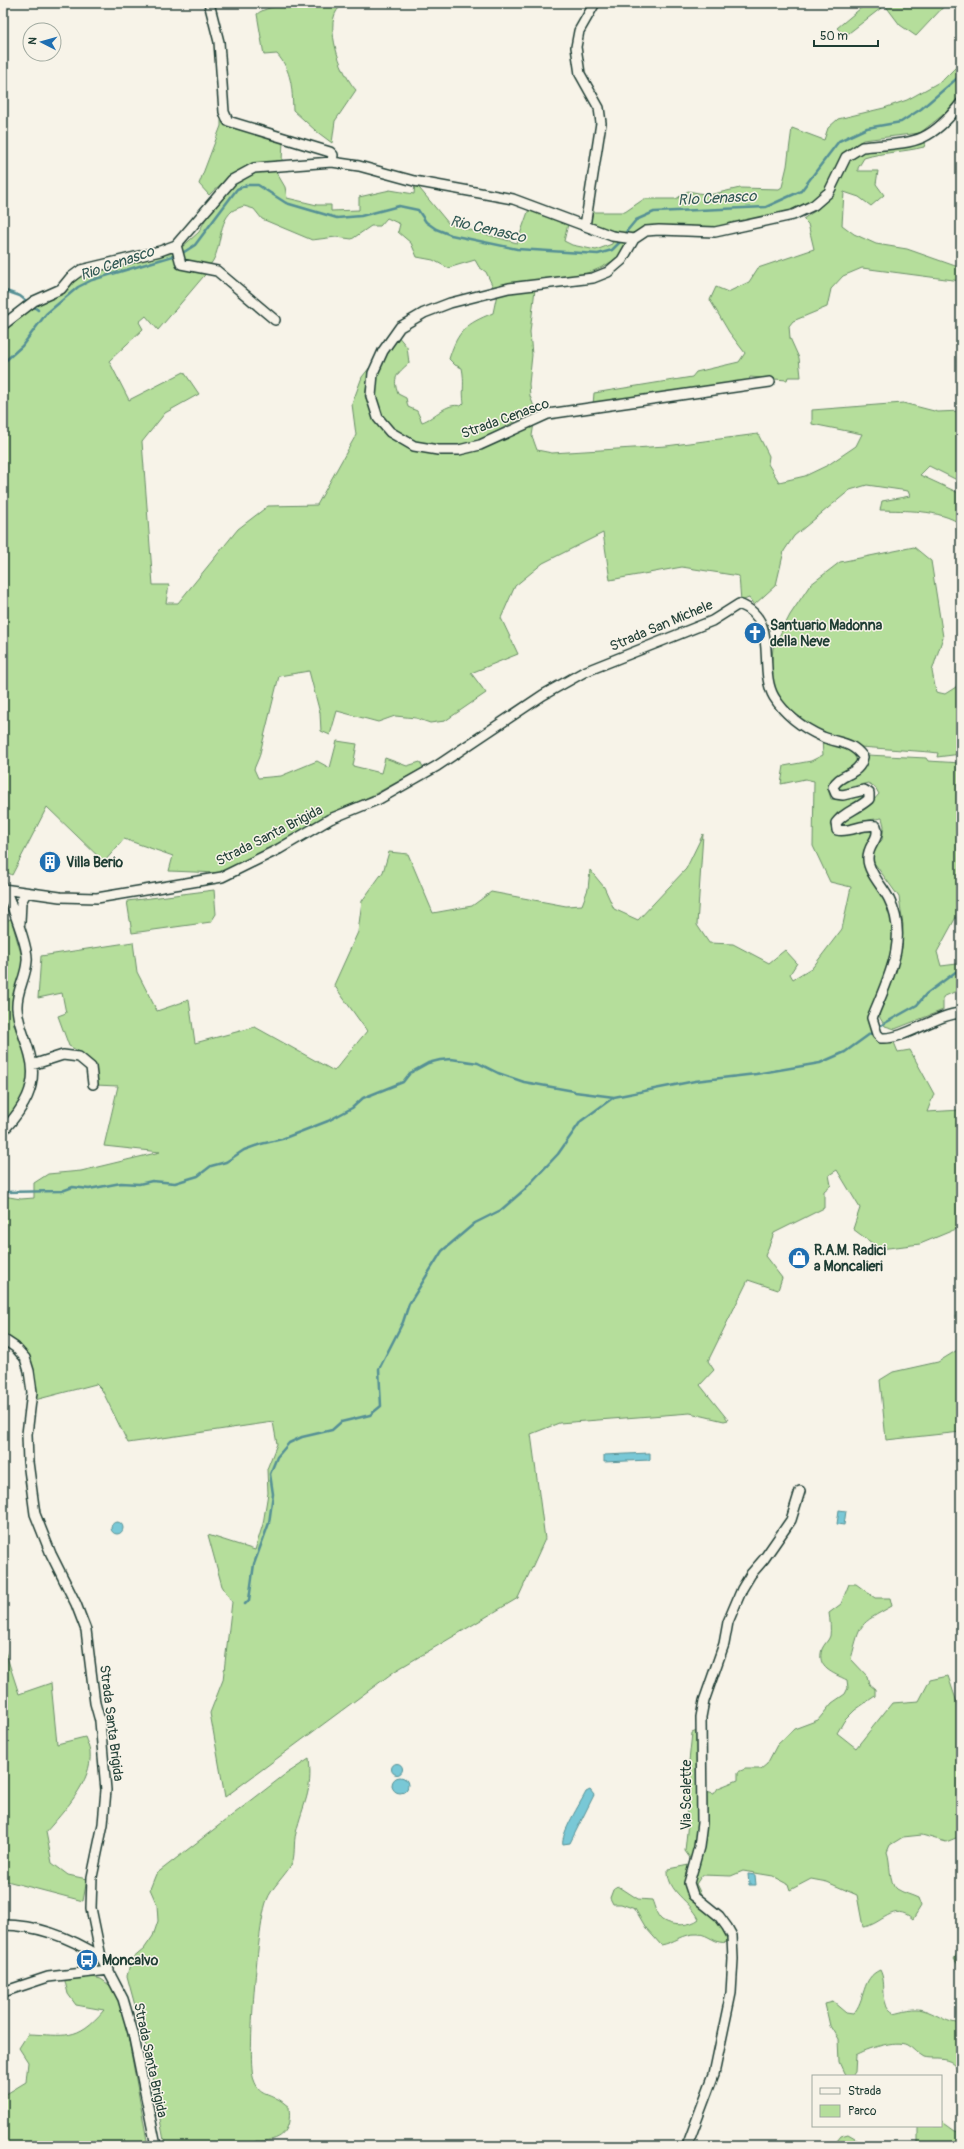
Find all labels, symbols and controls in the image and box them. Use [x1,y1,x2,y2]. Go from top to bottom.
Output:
north arrow [22,22,62,62]
scale bar [814,22,878,48]
text: 50 m [820,29,848,44]
text: N [26,36,39,45]
water label: RIo Cenasco [677,187,758,210]
water label: Rio Cenasco [448,212,528,248]
water label: Rio Cenasco [78,242,157,285]
street label: Strada Cenasco [459,395,552,442]
street label: Strada San Michele [607,596,715,655]
place label: Santuario Madonna della Neve [770,617,883,650]
church icon: Santuario Madonna della Neve [742,620,768,646]
street label: Strada Santa Brigida [213,801,325,870]
building icon: Villa Berio [37,849,63,875]
place label: Villa Berio [66,854,123,871]
place label: R.A.M. Radici a Moncalieri [814,1242,887,1275]
shop icon: R.A.M. Radici a Moncalieri [786,1245,812,1271]
street label: Strada Santa Brigida [96,1664,127,1782]
street label: Via Scalette [678,1760,695,1830]
bus stop icon: Moncalvo [74,1947,100,1973]
place label: Moncalvo [102,1952,159,1969]
street label: Strada Santa Brigida [130,2001,171,2119]
legend [812,2075,942,2127]
text: Strada [848,2084,882,2099]
text: Parco [848,2104,877,2119]

